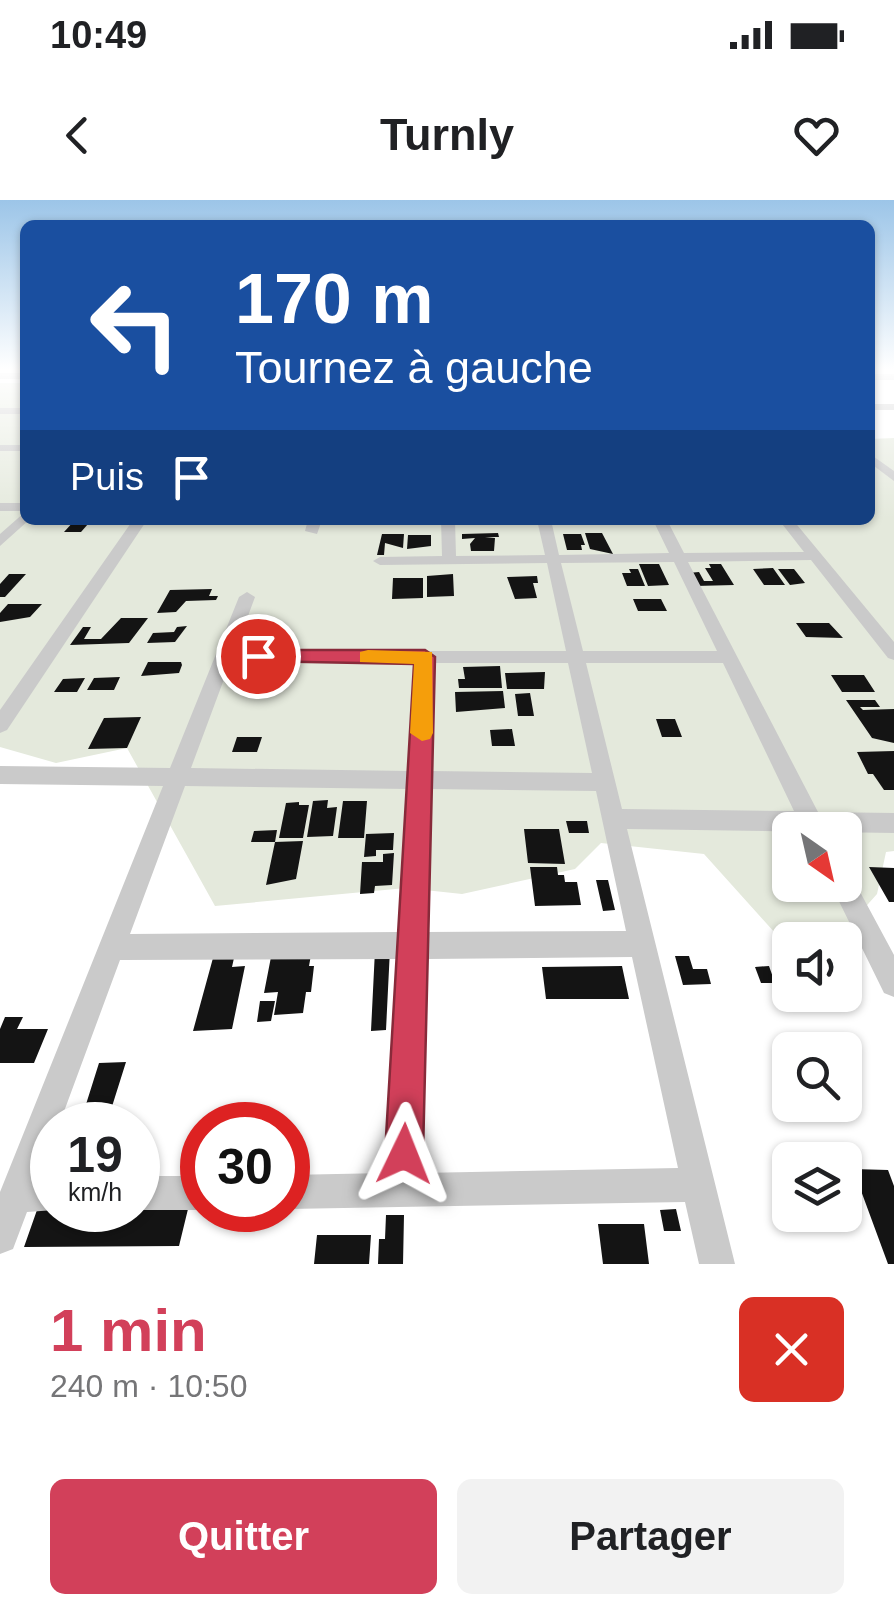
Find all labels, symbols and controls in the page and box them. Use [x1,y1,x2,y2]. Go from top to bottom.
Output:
text: 10:49 [50,14,147,56]
icon: back [50,108,105,163]
icon: heart [789,108,844,163]
text: Turnly [380,109,514,160]
icon: left [70,260,200,390]
text: 170 m [235,260,433,338]
text: Tournez à gauche [235,342,593,393]
icon: arrive [164,450,219,505]
text: Puis [70,456,144,498]
pin [216,614,301,699]
icon: arrive [231,629,286,684]
north arrow [772,812,862,902]
map controls [772,812,862,1232]
button: sound [772,922,862,1012]
button: search [772,1032,862,1122]
speed limit sign: 30 [180,1102,310,1232]
position arrow [352,1102,456,1206]
text: 19 [67,1127,123,1183]
button: layers [772,1142,862,1232]
text: km/h [68,1178,122,1206]
text: 1 min [50,1297,207,1364]
button: close [739,1297,844,1402]
text: 240 m · 10:50 [50,1368,247,1404]
button: Quitter [50,1479,437,1594]
button: Partager [457,1479,844,1594]

